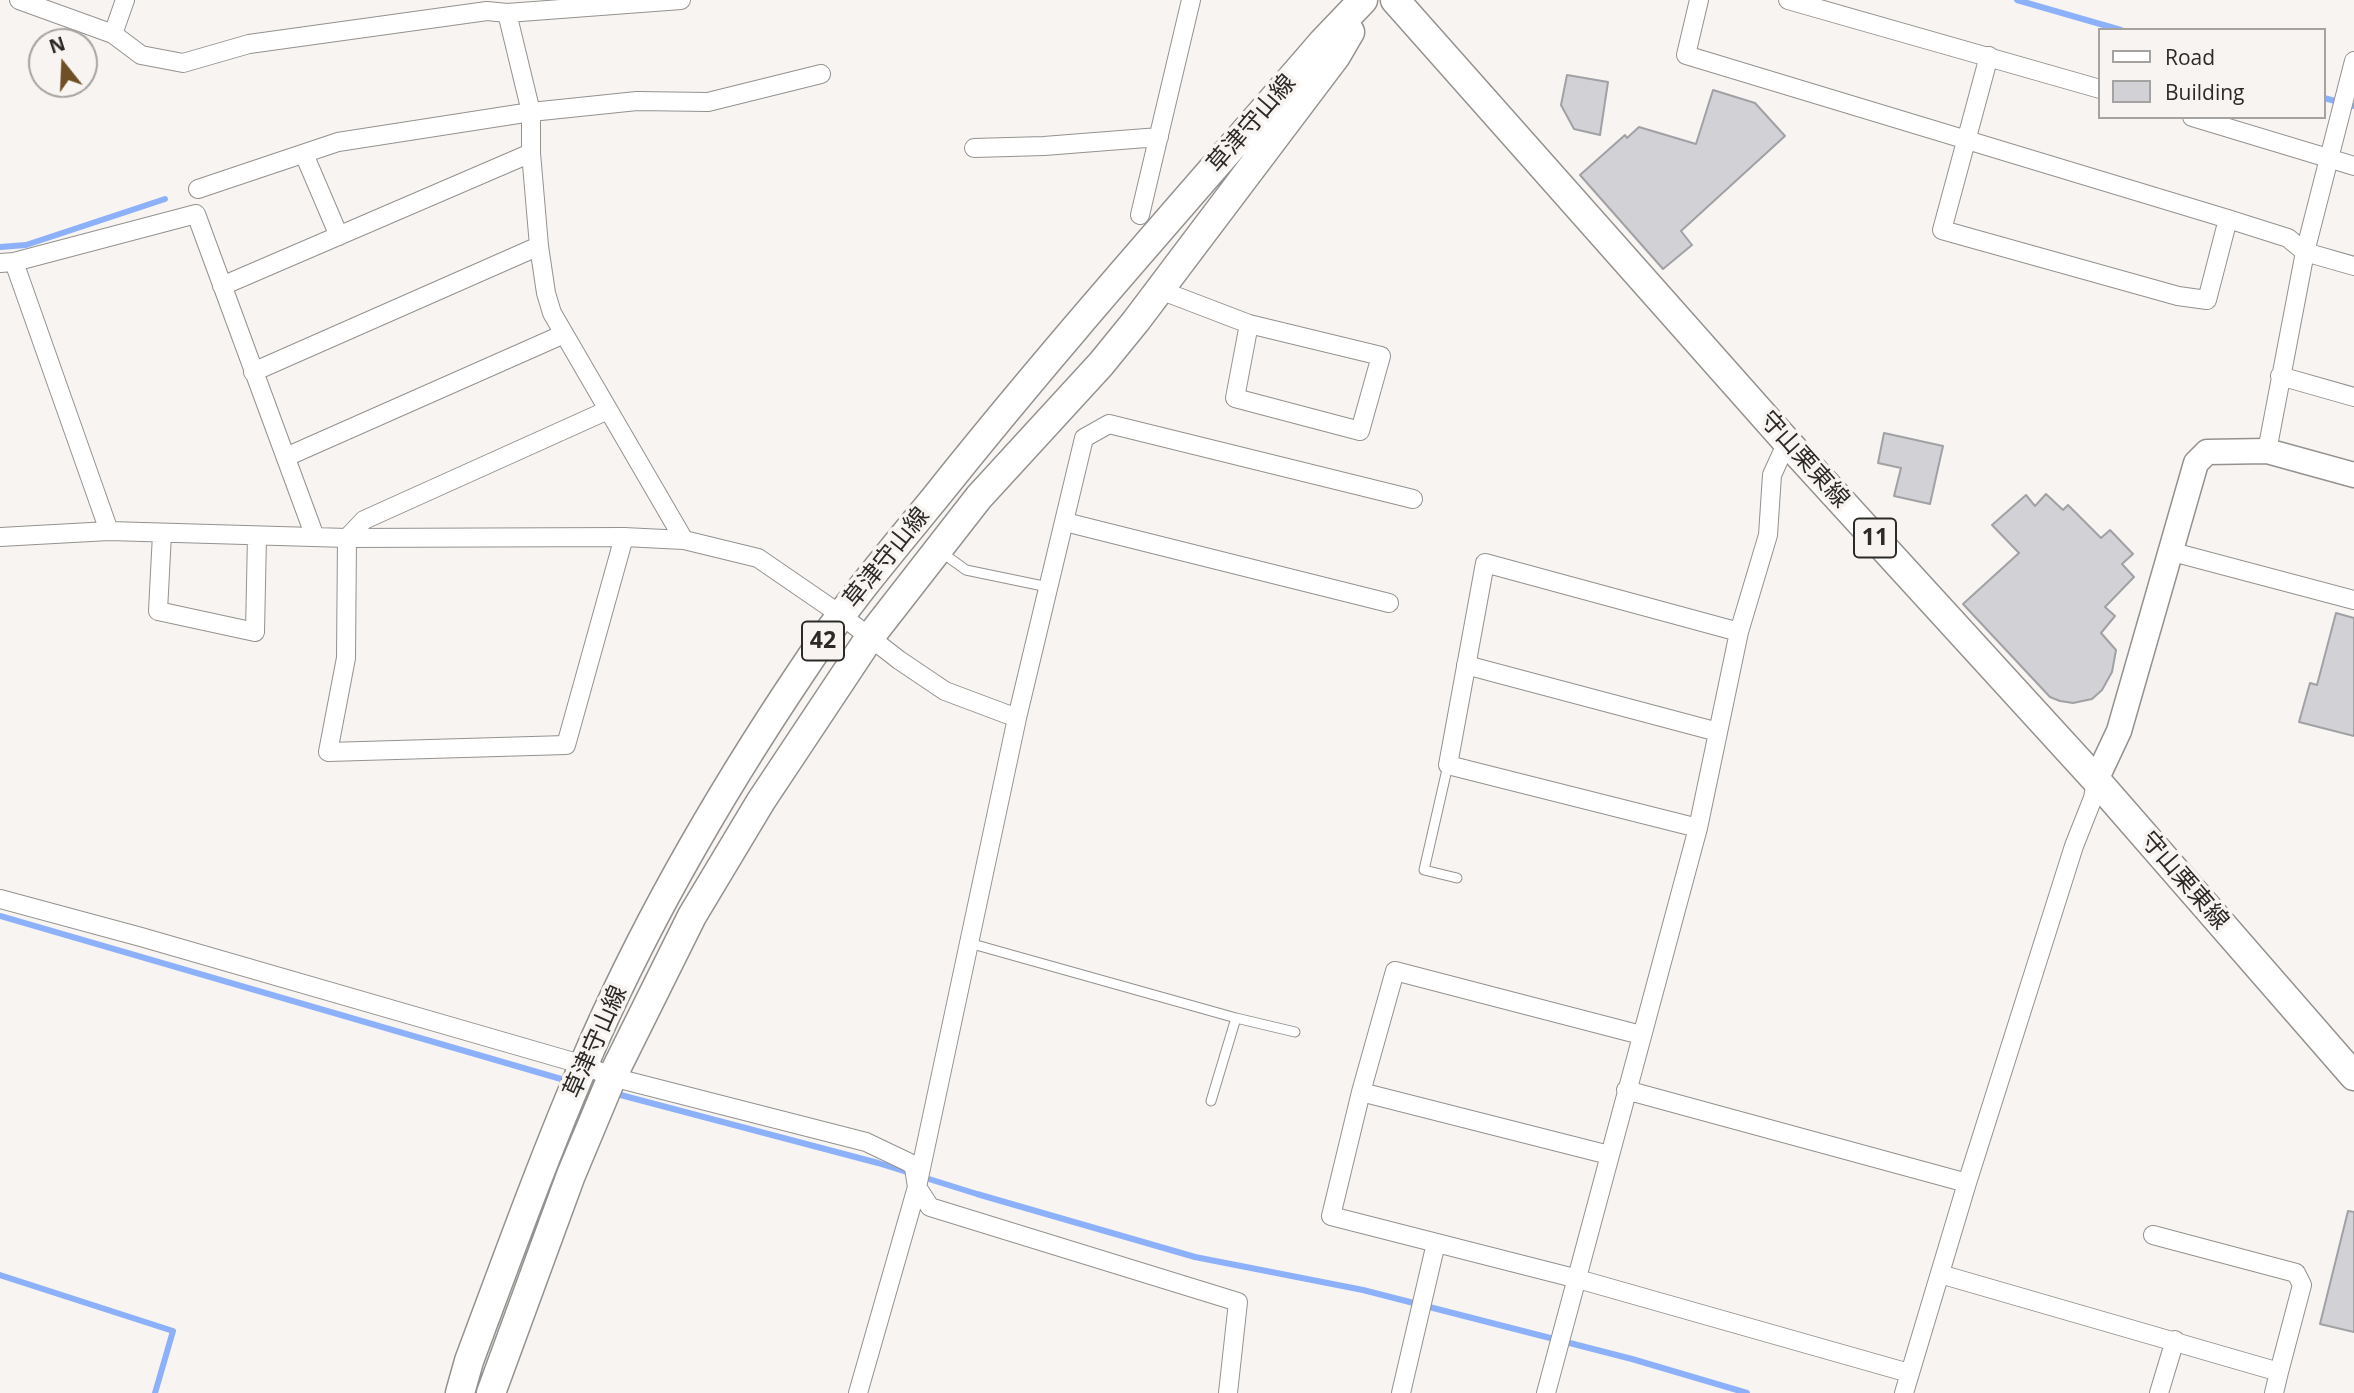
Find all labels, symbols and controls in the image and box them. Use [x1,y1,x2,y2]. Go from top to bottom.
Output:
north arrow [28,28,98,98]
legend [2098,28,2326,119]
text: N [46,30,68,60]
text: Road [2165,43,2215,71]
street label: 草津守山線 [1202,69,1302,179]
text: Building [2165,78,2244,106]
street label: 守山栗東線 [1753,406,1855,514]
street label: 草津守山線 [838,502,936,614]
road number: 11 [1854,518,1896,558]
road number: 42 [802,622,844,660]
street label: 守山栗東線 [2134,826,2234,936]
street label: 草津守山線 [558,981,634,1103]

